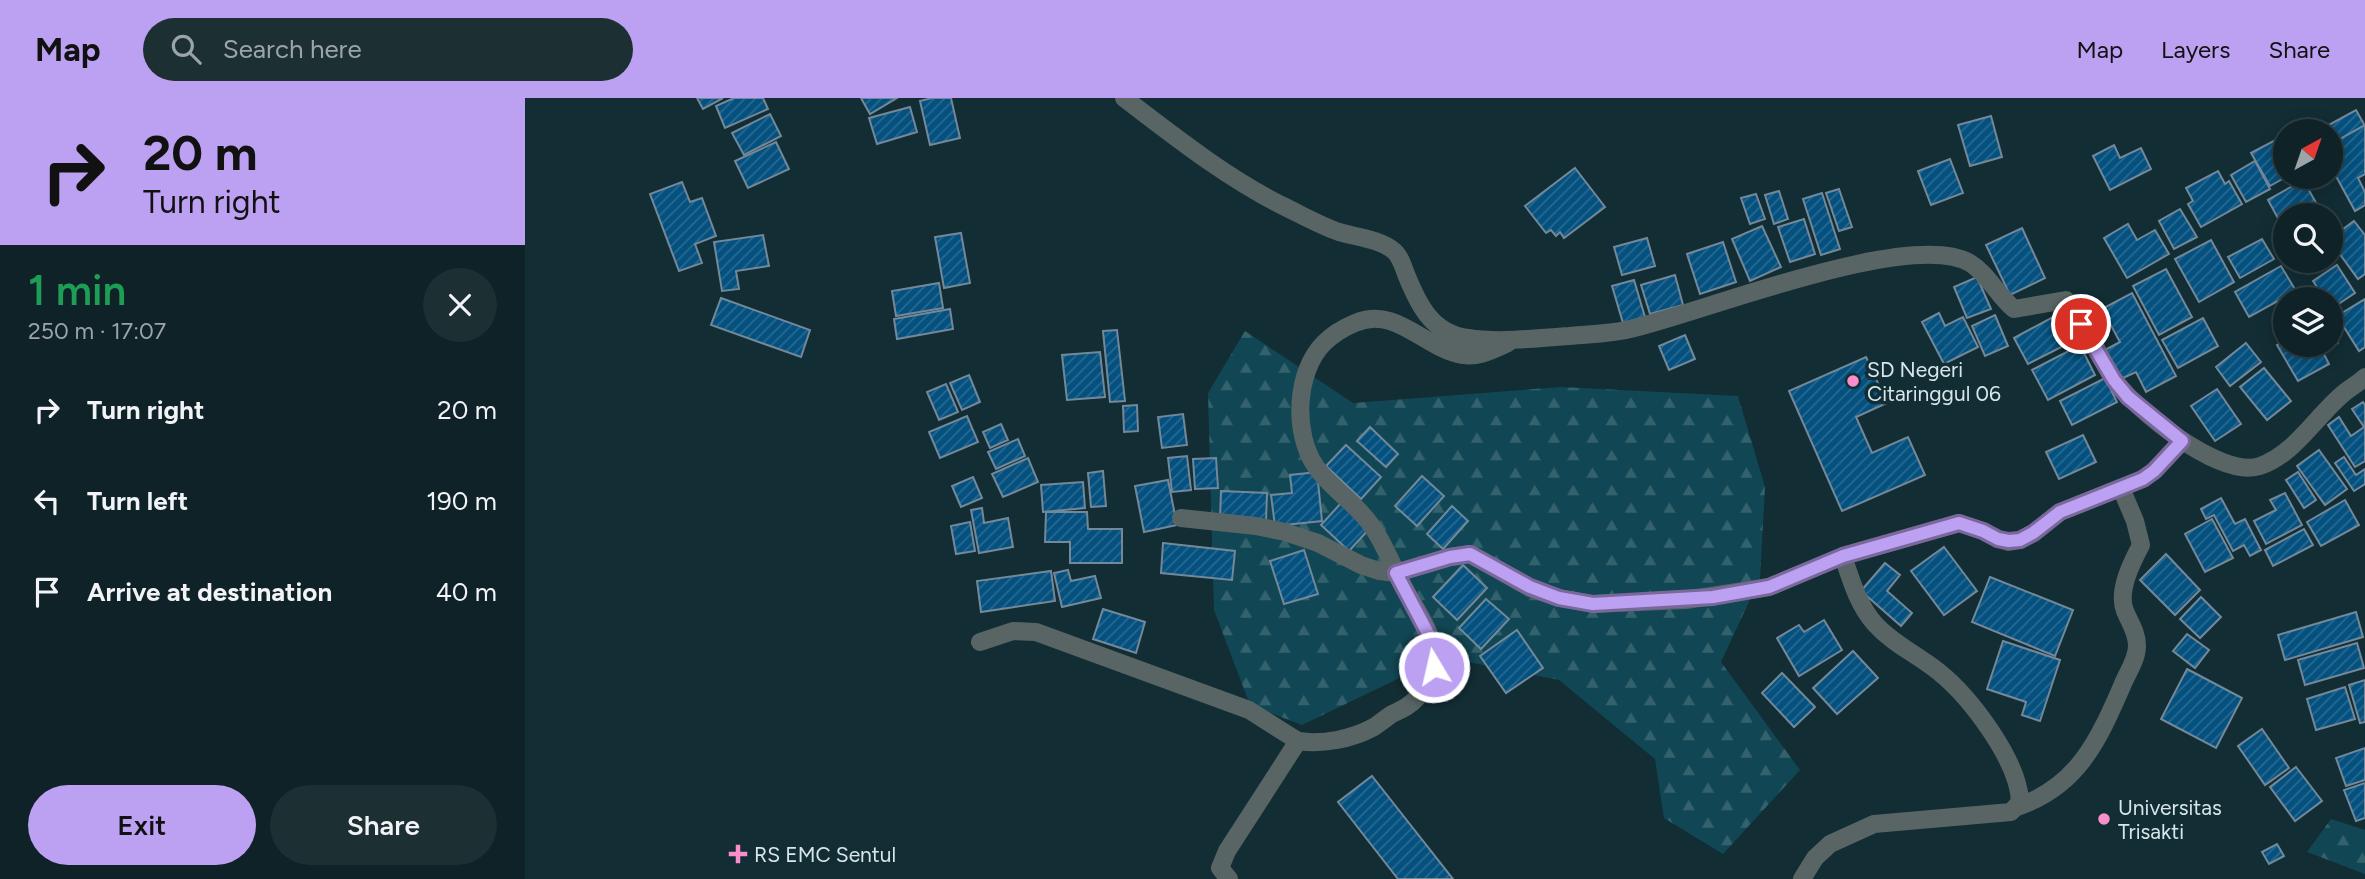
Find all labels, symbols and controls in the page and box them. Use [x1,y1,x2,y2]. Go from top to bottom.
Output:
search box [143,18,633,81]
text: Map [35,30,101,69]
icon: search [167,30,205,68]
text: Search here [223,33,362,65]
text: Map [2076,35,2123,64]
text: Layers [2161,35,2230,64]
text: Share [2268,35,2330,64]
north arrow [2273,119,2343,189]
map controls [2273,119,2343,357]
text: 20 m [143,123,258,182]
icon: right [28,126,119,217]
text: Turn right [143,183,281,221]
button: search [2273,203,2343,273]
text: 1 min [28,265,126,316]
button: close [423,268,497,342]
button: layers [2273,287,2343,357]
pin [2051,294,2111,354]
icon: arrive [2062,305,2100,343]
text: 250 m · 17:07 [28,317,166,345]
place label: SD Negeri Citaringgul 06 [1867,357,2001,406]
marker: SD Negeri Citaringgul 06 [1845,373,1861,389]
icon: right [28,391,66,429]
text: Turn right [87,394,204,426]
text: 20 m [437,394,497,426]
icon: left [28,482,66,520]
text: Turn left [87,485,188,517]
text: 190 m [426,485,497,517]
icon: arrive [28,573,66,611]
text: Arrive at destination [87,576,332,608]
text: 40 m [436,576,497,608]
position arrow [1397,630,1471,704]
button: Exit [28,785,256,865]
button: Share [270,785,497,865]
place label: Universitas Trisakti [2118,795,2222,844]
marker: Universitas Trisakti [2096,811,2112,827]
place label: RS EMC Sentul [754,842,896,867]
marker: RS EMC Sentul [728,844,748,864]

